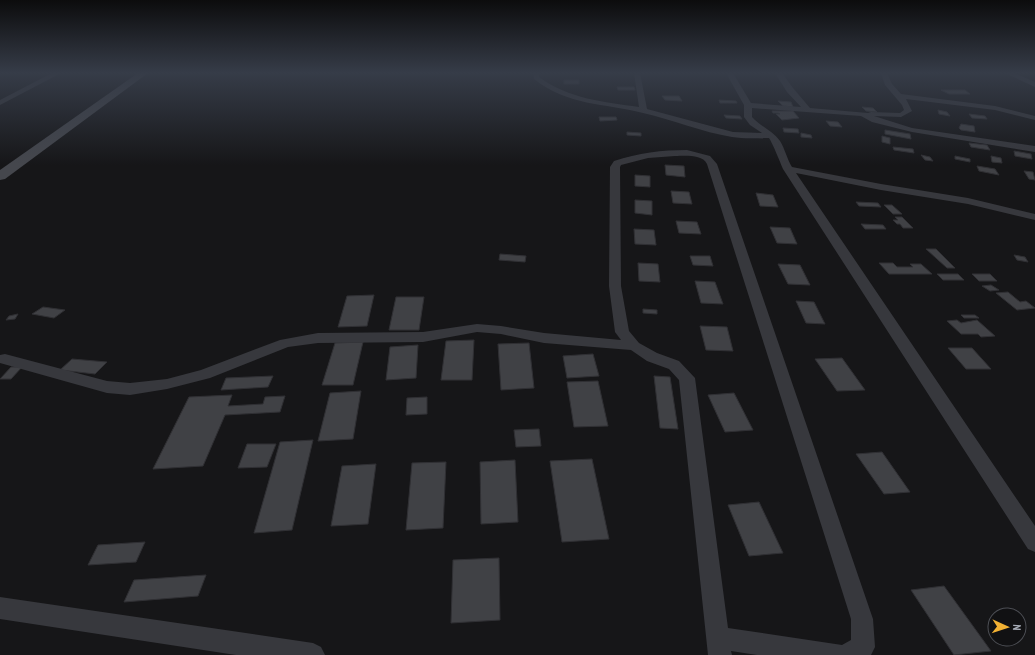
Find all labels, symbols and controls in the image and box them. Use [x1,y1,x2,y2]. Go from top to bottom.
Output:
north arrow [987,607,1027,647]
text: N [1010,624,1024,631]

